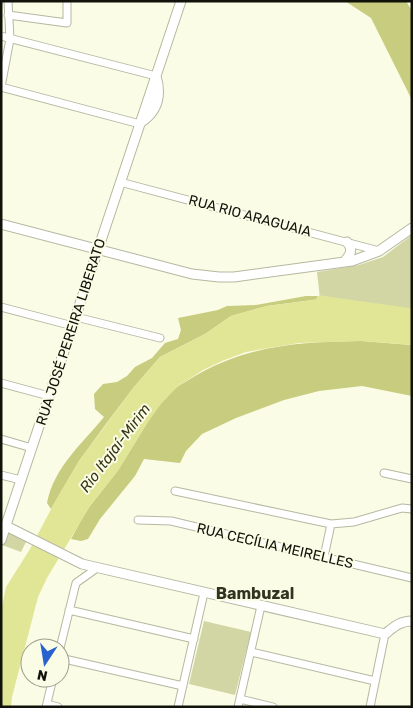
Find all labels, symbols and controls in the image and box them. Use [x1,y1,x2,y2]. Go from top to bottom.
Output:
street label: RUA RIO ARAGUAIA [187,191,314,241]
street label: RUA JOSÉ PEREIRA LIBERATO [32,236,109,427]
water label: Rio Itajaí-Mirim [76,400,154,496]
street label: RUA CECÍLIA MEIRELLES [195,519,356,572]
district label: Bambuzal [216,584,294,603]
north arrow [20,638,70,688]
text: N [36,666,49,685]

